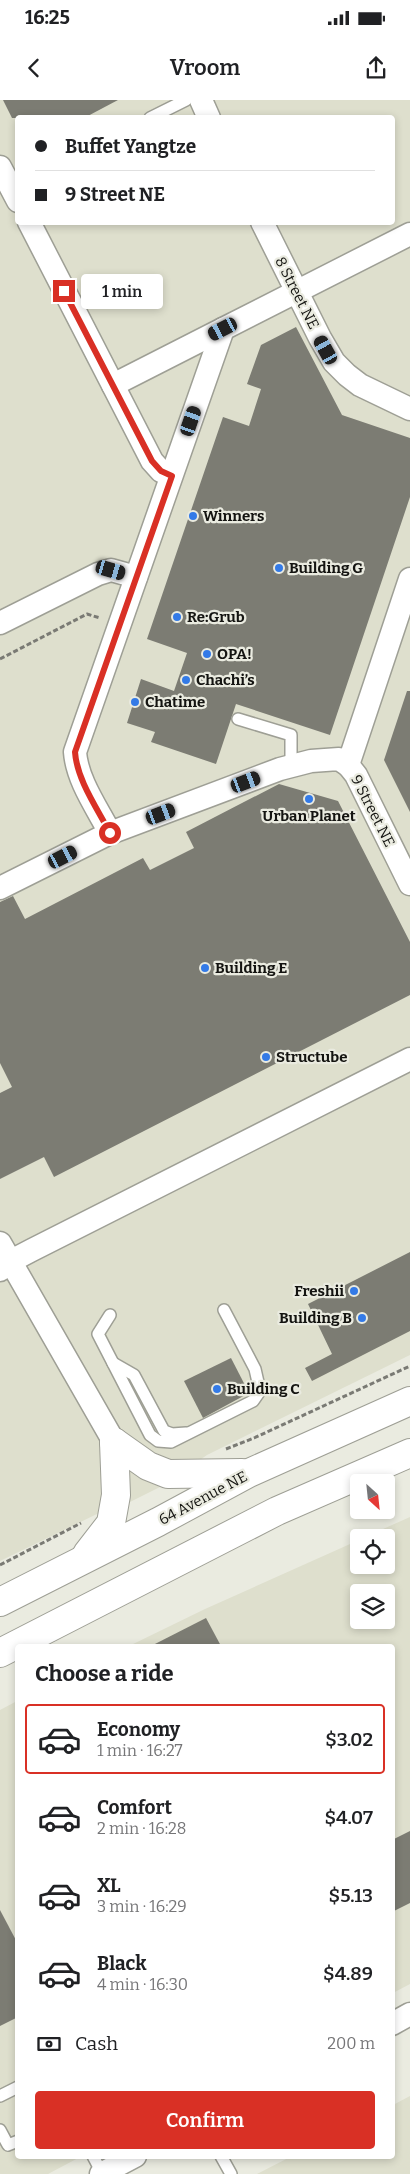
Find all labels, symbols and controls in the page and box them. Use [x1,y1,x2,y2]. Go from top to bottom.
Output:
text: 16:25 [25,6,70,29]
icon: back [20,54,48,82]
text: Vroom [170,54,240,81]
icon: share [362,54,390,82]
text: Buffet Yangtze [65,135,196,158]
text: 9 Street NE [65,183,165,206]
street label: 8 Street NE [271,254,323,332]
callout: 1 min [82,274,164,308]
route end [53,280,75,302]
text: 1 min [102,282,142,301]
car [206,316,239,342]
car [312,333,339,367]
car [179,404,202,438]
place label: Winners [203,507,264,525]
marker: Winners [187,510,199,522]
car [94,559,127,581]
place label: Building G [289,559,363,577]
marker: Building G [273,562,285,574]
place label: Re:Grub [187,608,245,626]
marker: Re:Grub [171,611,183,623]
place label: OPA! [217,645,252,663]
marker: OPA! [201,648,213,660]
place label: Chachi’s [196,671,255,689]
marker: Chachi’s [180,674,192,686]
place label: Chatime [145,693,205,711]
marker: Chatime [129,696,141,708]
car [229,770,262,794]
street label: 9 Street NE [347,772,399,850]
marker: Urban Planet [303,793,315,805]
car [144,802,177,826]
place label: Urban Planet [262,807,356,825]
route start [99,822,121,844]
car [46,844,79,870]
place label: Building E [215,959,287,977]
marker: Building E [199,962,211,974]
place label: Structube [276,1048,347,1066]
marker: Structube [260,1051,272,1063]
place label: Freshii [294,1282,344,1300]
marker: Freshii [348,1285,360,1297]
place label: Building B [279,1309,352,1327]
marker: Building B [356,1312,368,1324]
place label: Building C [227,1380,300,1398]
marker: Building C [211,1383,223,1395]
street label: 64 Avenue NE [156,1467,250,1529]
north arrow [350,1474,395,1519]
map controls [350,1474,395,1629]
button: locate [350,1529,395,1574]
button: layers [350,1584,395,1629]
text: Choose a ride [35,1660,174,1687]
icon: car [37,1717,82,1762]
text: Economy [97,1718,180,1741]
text: $3.02 [325,1728,373,1751]
text: 1 min · 16:27 [97,1741,182,1760]
icon: car [37,1795,82,1840]
text: Comfort [97,1796,172,1819]
text: $4.07 [324,1806,373,1829]
text: 2 min · 16:28 [97,1819,186,1838]
icon: car [37,1873,82,1918]
text: XL [97,1874,121,1897]
text: $5.13 [329,1884,373,1907]
text: 3 min · 16:29 [97,1897,187,1916]
icon: car [37,1951,82,1996]
text: Black [97,1952,147,1975]
text: $4.89 [323,1962,373,1985]
text: 4 min · 16:30 [97,1975,188,1994]
icon: cash [35,2030,63,2058]
text: Cash [75,2032,118,2055]
text: 200 m [327,2034,375,2053]
button: Confirm [35,2091,375,2149]

